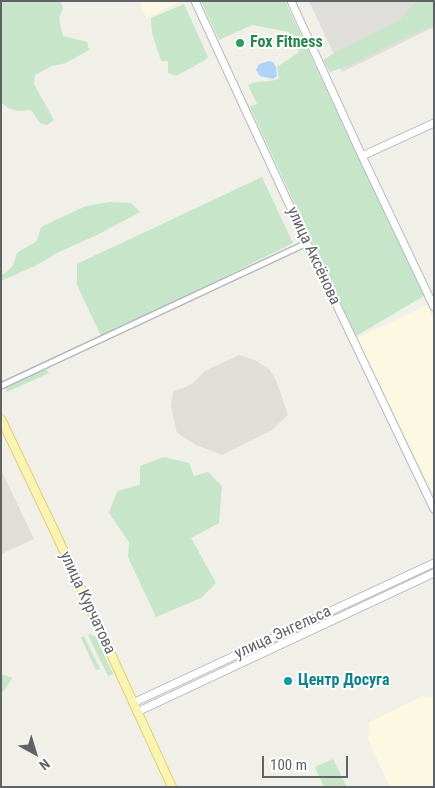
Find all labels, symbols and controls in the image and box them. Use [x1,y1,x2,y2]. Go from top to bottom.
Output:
place label: Fox Fitness [250,33,323,53]
marker: Fox Fitness [234,37,246,49]
street label: улица Аксёнова [282,204,344,308]
street label: улица Курчатова [55,549,119,657]
street label: улица Энгельса [232,602,334,664]
place label: Центр Досуга [298,671,390,691]
marker: Центр Досуга [282,675,294,687]
north arrow [10,728,60,778]
scale bar [265,746,351,778]
text: N [36,756,53,774]
text: 100 m [270,756,307,774]

